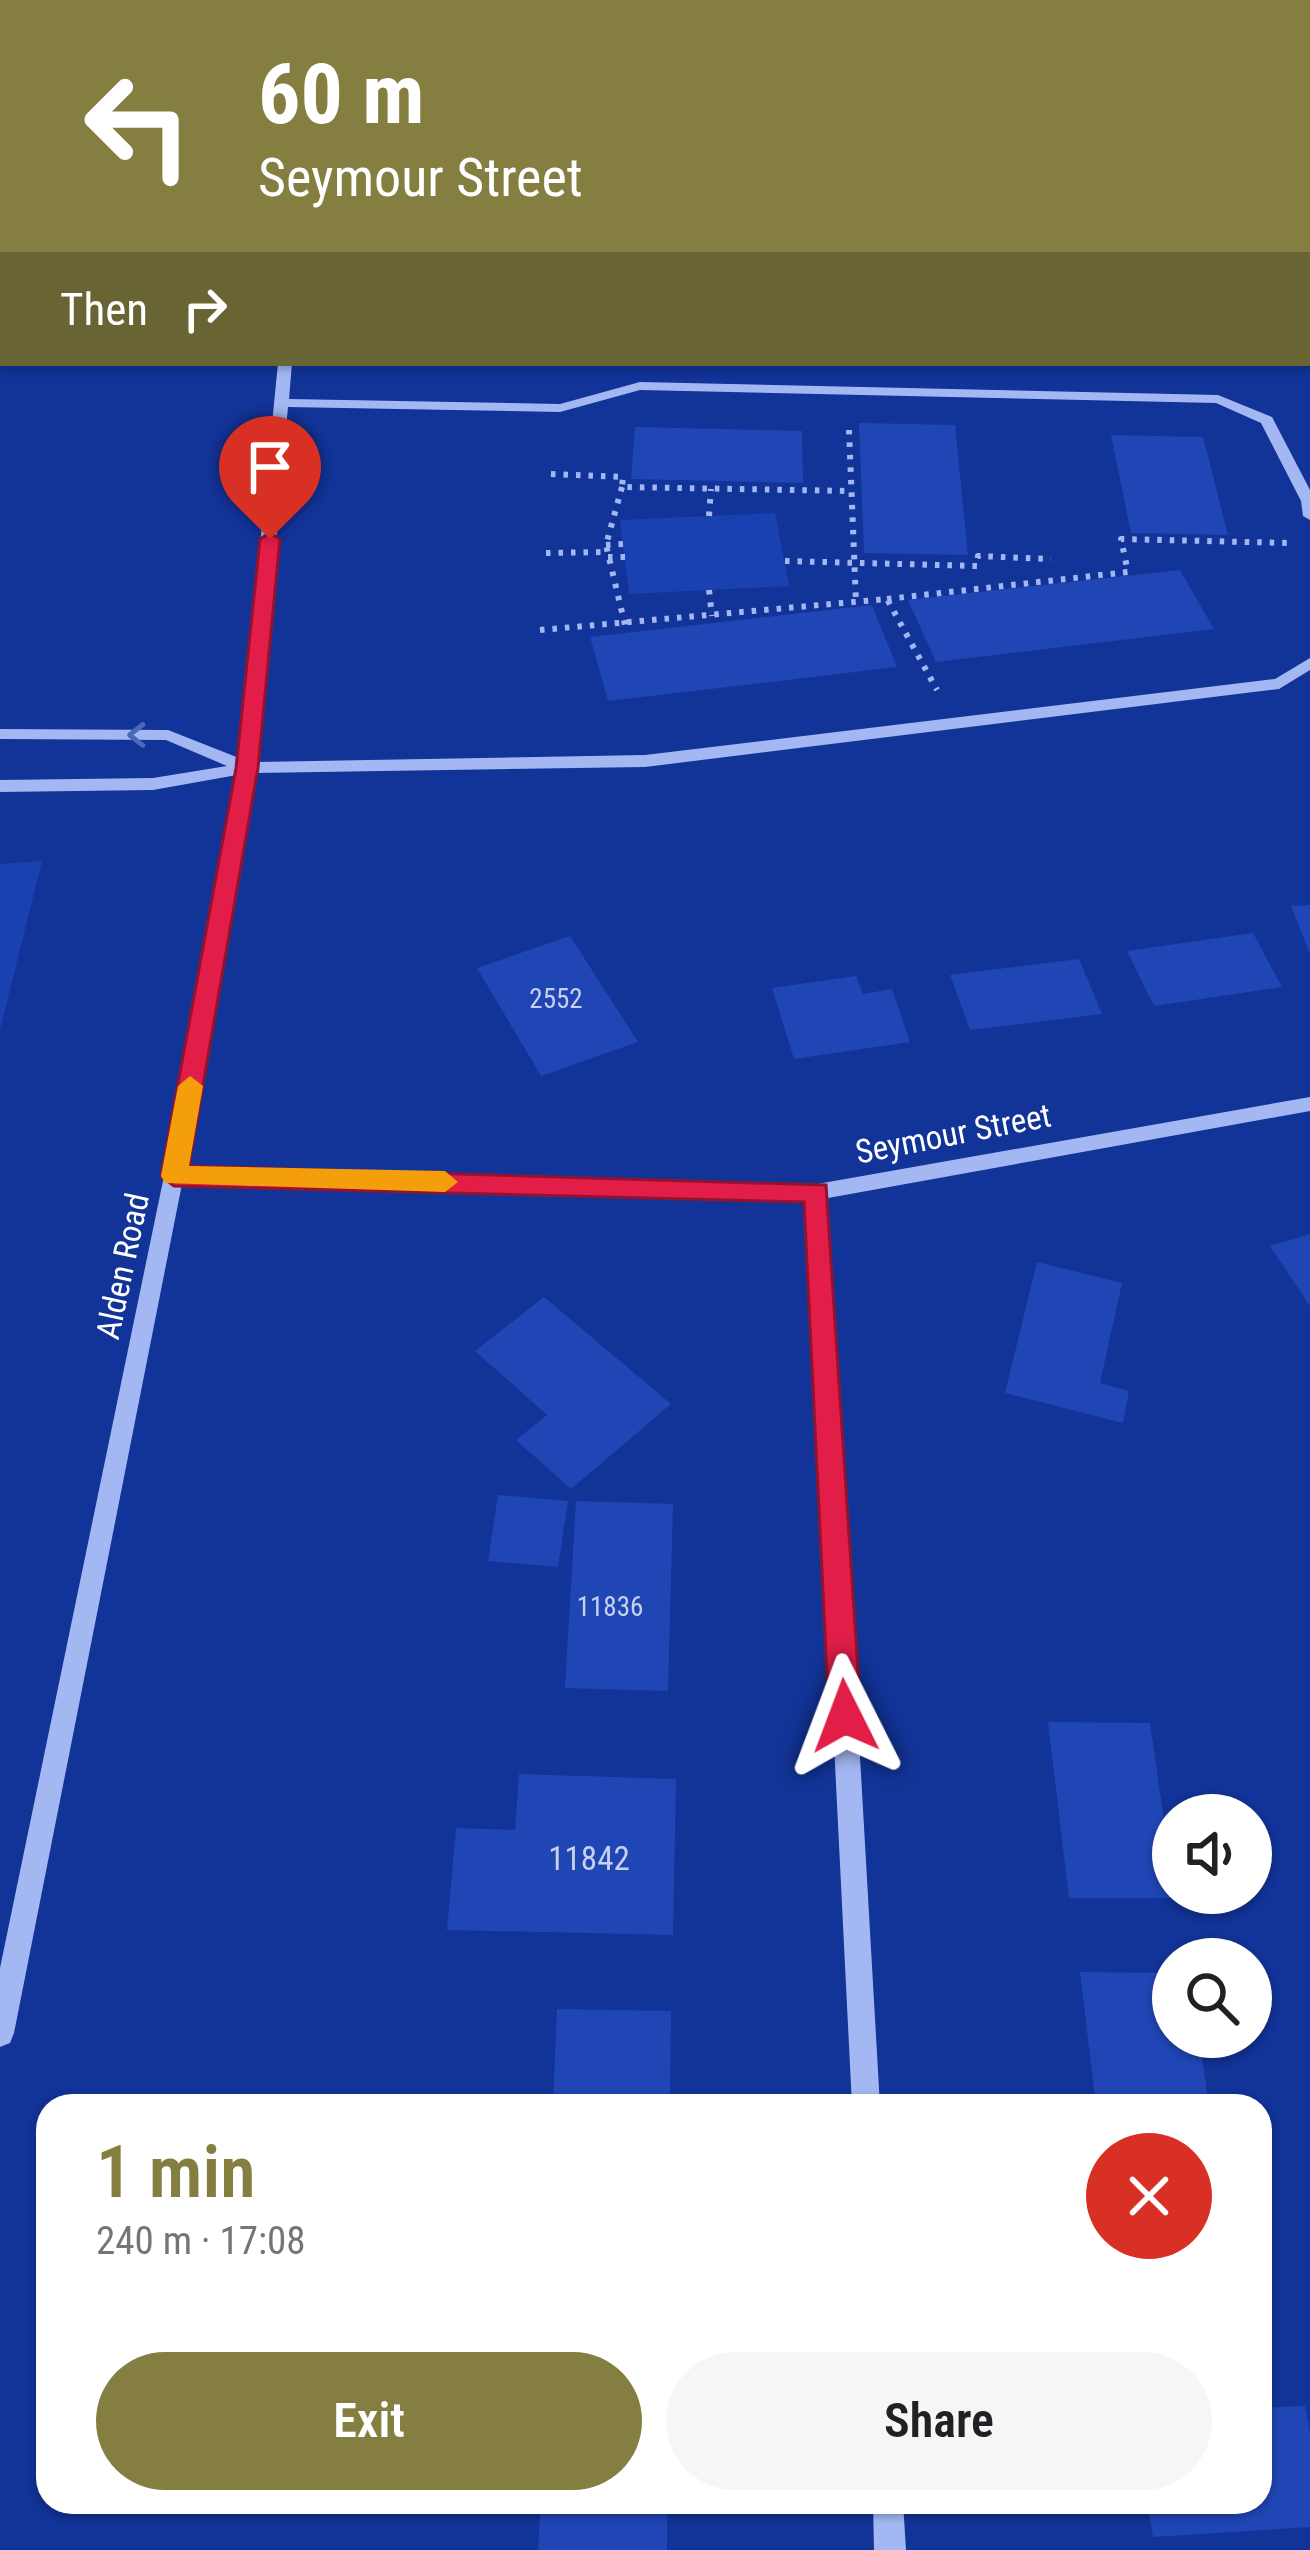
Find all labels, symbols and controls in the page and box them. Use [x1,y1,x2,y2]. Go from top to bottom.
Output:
text: 60 m [258,45,425,144]
icon: left [60,48,216,204]
text: Seymour Street [258,146,583,209]
icon: right [172,276,238,342]
text: Then [60,283,148,336]
pin [219,416,321,539]
icon: arrive [237,434,303,500]
one-way arrow [127,722,145,748]
house number: 2552 [529,983,583,1015]
street label: Seymour Street [852,1095,1054,1172]
street label: Alden Road [88,1190,157,1343]
house number: 11836 [577,1591,643,1623]
position arrow [782,1653,908,1779]
map controls [1152,1794,1272,2058]
button: sound [1152,1794,1272,1914]
house number: 11842 [548,1839,630,1878]
button: search [1152,1938,1272,2058]
text: 1 min [96,2130,255,2215]
button: close [1086,2133,1212,2259]
text: 240 m · 17:08 [96,2218,306,2264]
button: Exit [96,2352,642,2490]
button: Share [666,2352,1212,2490]

